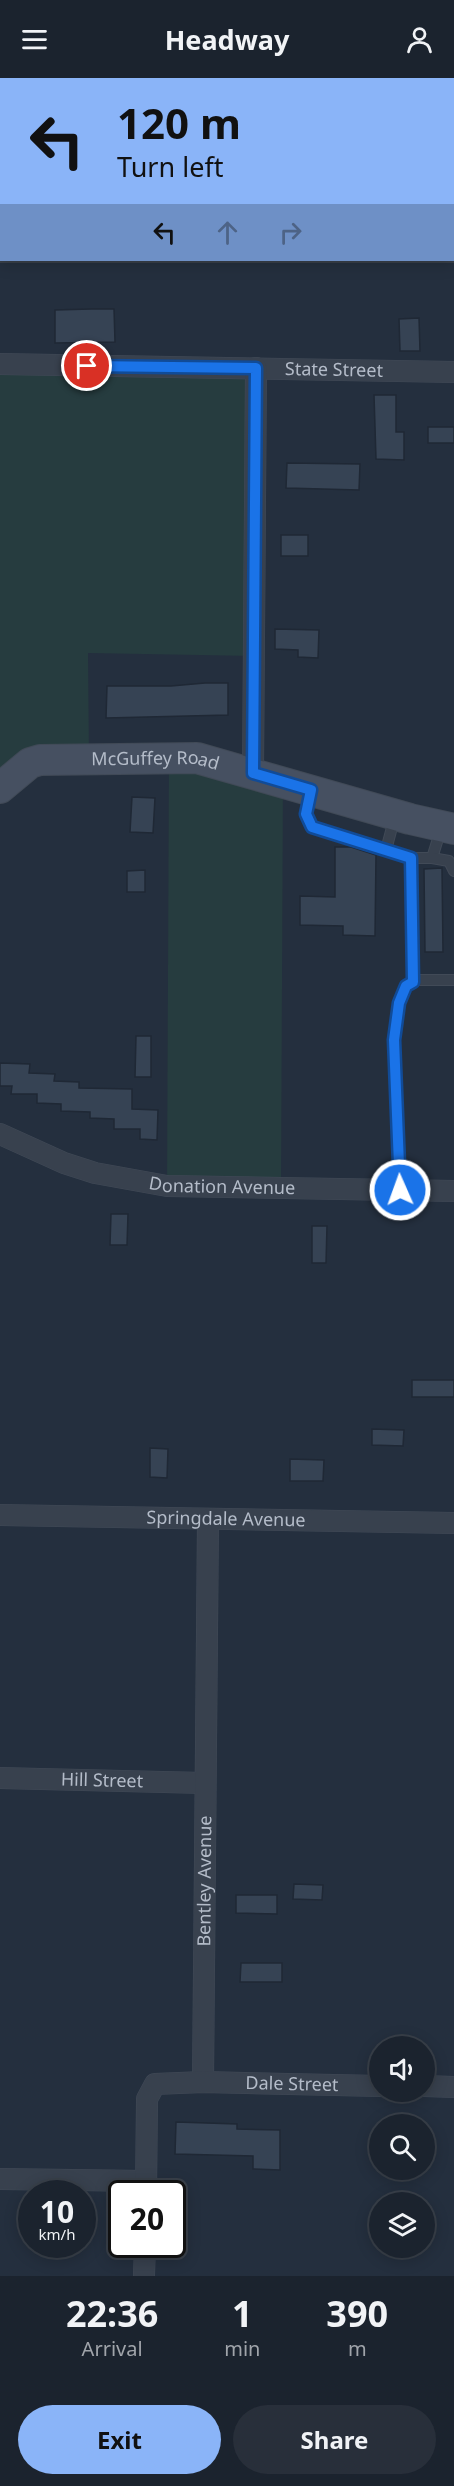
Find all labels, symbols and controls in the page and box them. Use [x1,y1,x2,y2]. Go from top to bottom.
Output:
text: Headway [165,21,289,58]
icon: menu [18,23,51,56]
icon: person [403,23,436,56]
text: 120 m [117,94,241,151]
icon: left [18,102,96,180]
text: Turn left [117,148,223,185]
icon: left [148,216,181,249]
icon: ahead [211,216,244,249]
icon: right [274,216,307,249]
pin [61,340,112,391]
icon: arrive [70,349,103,382]
street label: State Street [285,356,384,382]
street label: McGuffey Road [91,745,222,775]
position arrow [368,1158,432,1222]
street label: Donation Avenue [147,1170,295,1199]
street label: Springdale Avenue [146,1505,306,1531]
street label: Hill Street [61,1766,144,1793]
street label: Bentley Avenue [191,1815,216,1947]
map controls [369,2036,435,2258]
button: sound [369,2036,435,2102]
street label: Dale Street [245,2070,339,2096]
button: search [369,2114,435,2180]
speed limit sign: 20 [108,2180,186,2258]
text: 10 [40,2191,74,2232]
button: layers [369,2192,435,2258]
text: km/h [39,2224,75,2244]
text: 22:36 [66,2289,158,2338]
text: 1 [232,2289,253,2338]
text: 390 [326,2289,388,2338]
text: Arrival [82,2335,143,2362]
text: min [224,2335,260,2362]
text: m [348,2335,367,2362]
button: Exit [18,2405,221,2474]
button: Share [233,2405,436,2474]

